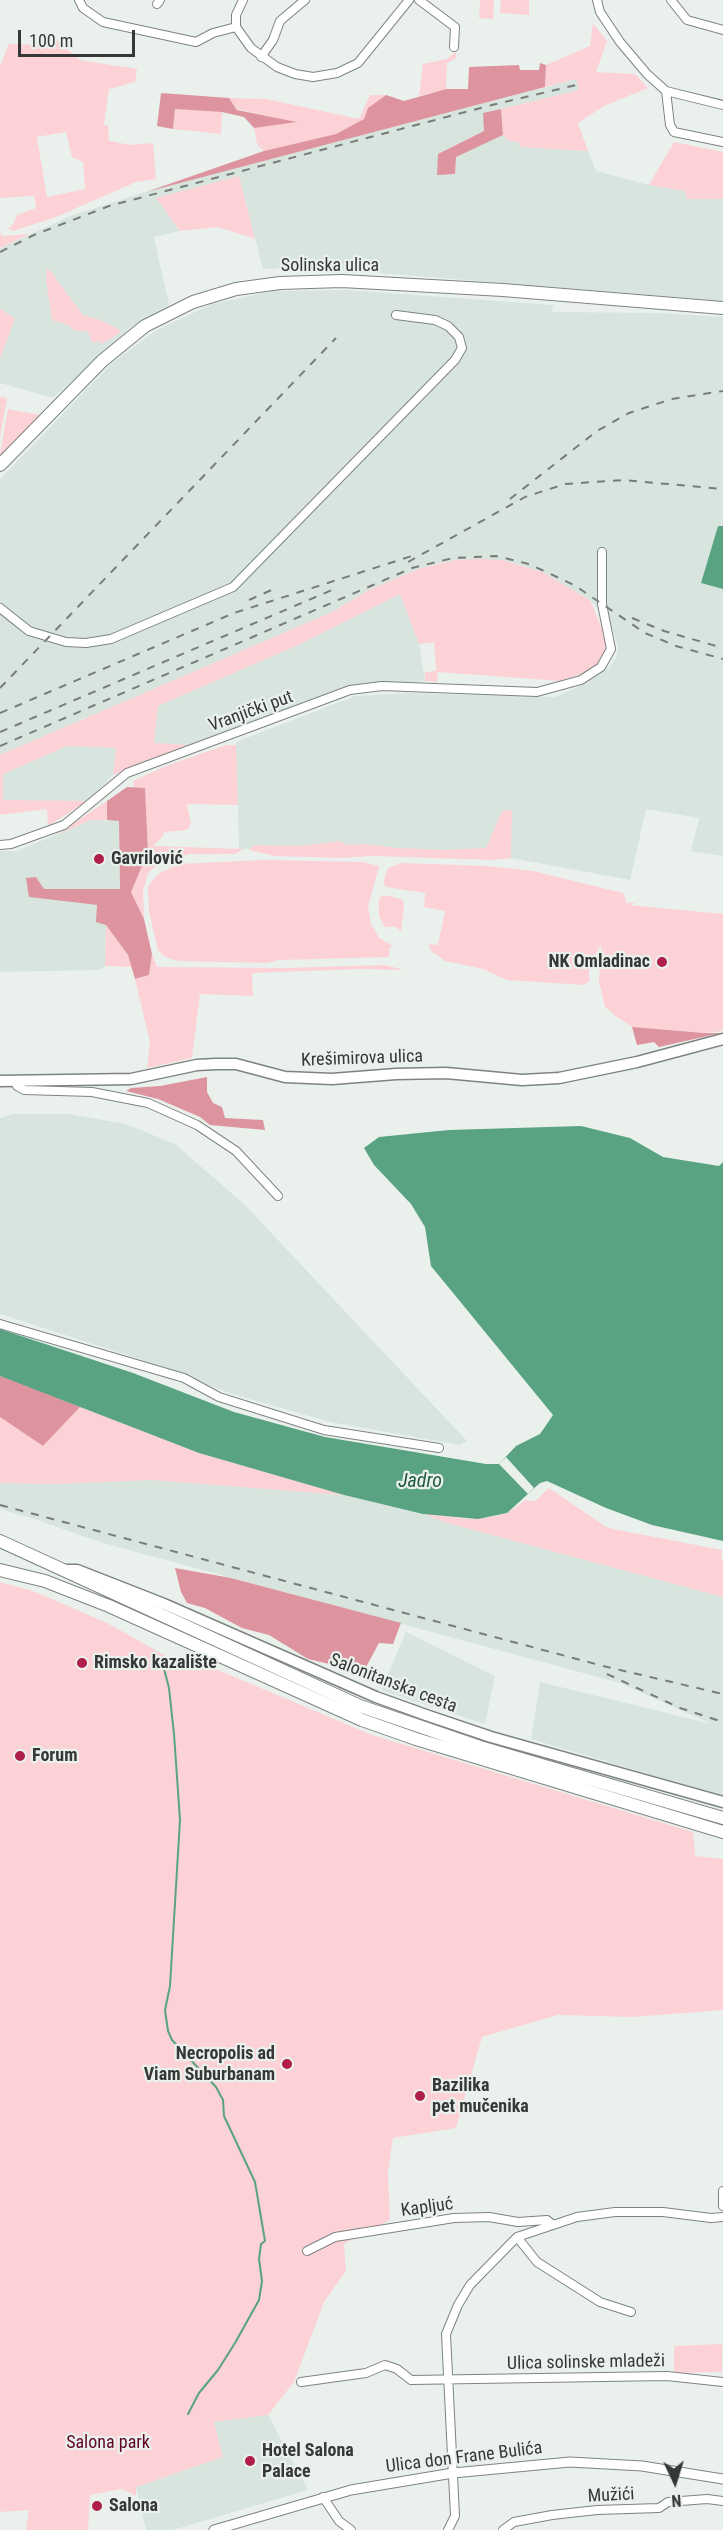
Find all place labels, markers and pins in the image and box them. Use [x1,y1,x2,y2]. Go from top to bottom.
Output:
place label: Gavrilović [111,848,183,870]
marker: Gavrilović [92,852,106,866]
place label: NK Omladinac [549,951,650,973]
marker: NK Omladinac [655,955,669,969]
place label: Rimsko kazalište [94,1652,217,1674]
marker: Rimsko kazalište [75,1656,89,1670]
place label: Forum [32,1745,78,1767]
marker: Forum [13,1749,27,1763]
place label: Necropolis ad Viam Suburbanam [144,2043,275,2086]
marker: Necropolis ad Viam Suburbanam [280,2057,294,2071]
place label: Bazilika pet mučenika [432,2075,529,2118]
marker: Bazilika pet mučenika [413,2089,427,2103]
place label: Hotel Salona Palace [262,2440,354,2482]
marker: Hotel Salona Palace [243,2454,257,2468]
place label: Salona [109,2495,158,2517]
marker: Salona [90,2499,104,2513]

